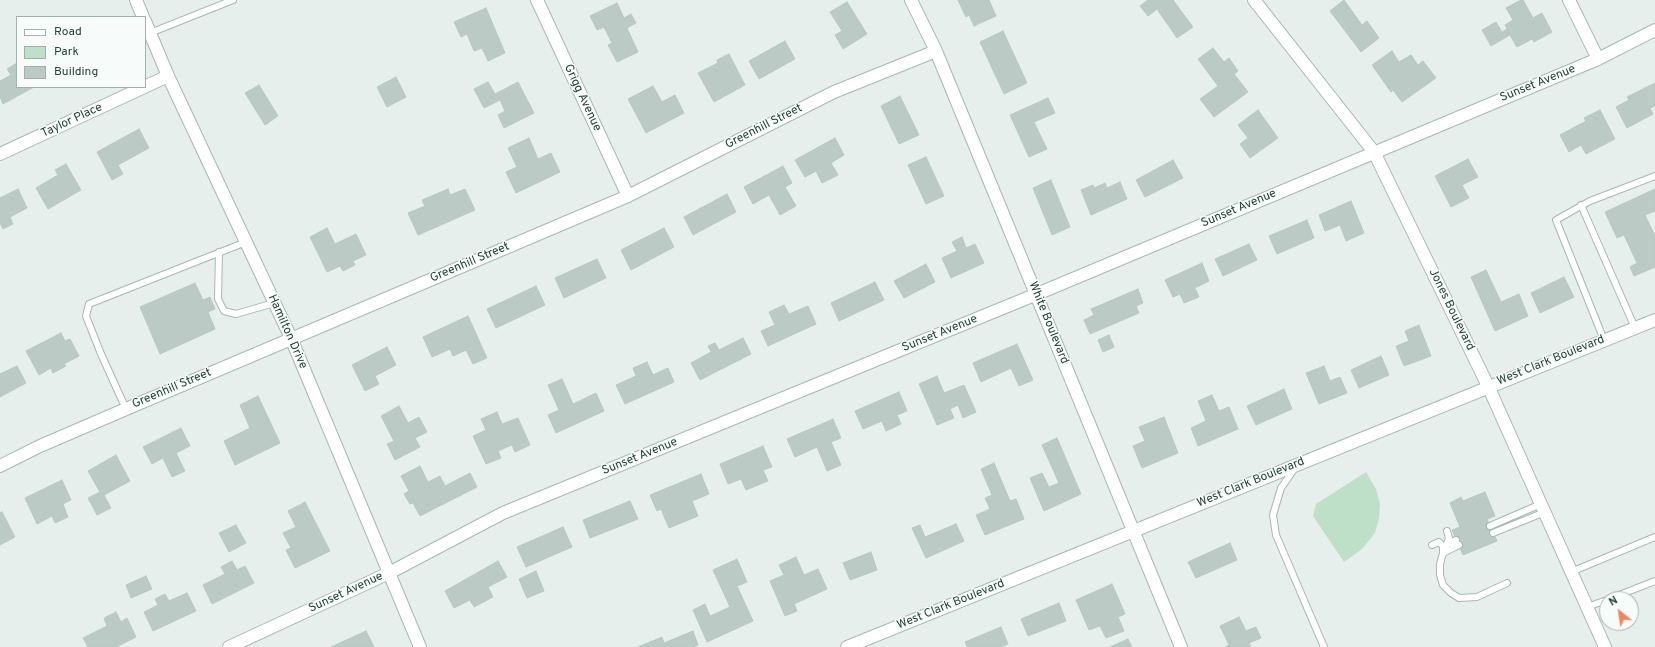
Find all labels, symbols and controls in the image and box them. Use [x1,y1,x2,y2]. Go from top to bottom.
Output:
legend [16,16,146,88]
text: Road [54,24,82,40]
text: Park [54,44,79,60]
street label: Grigg Avenue [560,62,604,134]
street label: Sunset Avenue [1498,62,1578,106]
text: Building [54,64,98,80]
street label: Taylor Place [39,101,105,141]
street label: Greenhill Street [723,101,805,153]
street label: Sunset Avenue [1199,187,1279,231]
street label: Greenhill Street [428,240,512,286]
street label: Jones Boulevard [1425,267,1477,353]
street label: White Boulevard [1025,280,1071,366]
street label: Hamilton Drive [264,293,310,371]
street label: Sunset Avenue [900,312,980,356]
street label: West Clark Boulevard [1495,333,1607,389]
street label: Greenhill Street [130,366,214,412]
street label: Sunset Avenue [600,435,680,479]
street label: West Clark Boulevard [1195,455,1307,511]
street label: Sunset Avenue [307,570,385,616]
street label: West Clark Boulevard [895,577,1007,633]
north arrow [1599,591,1639,631]
text: N [1607,593,1620,610]

